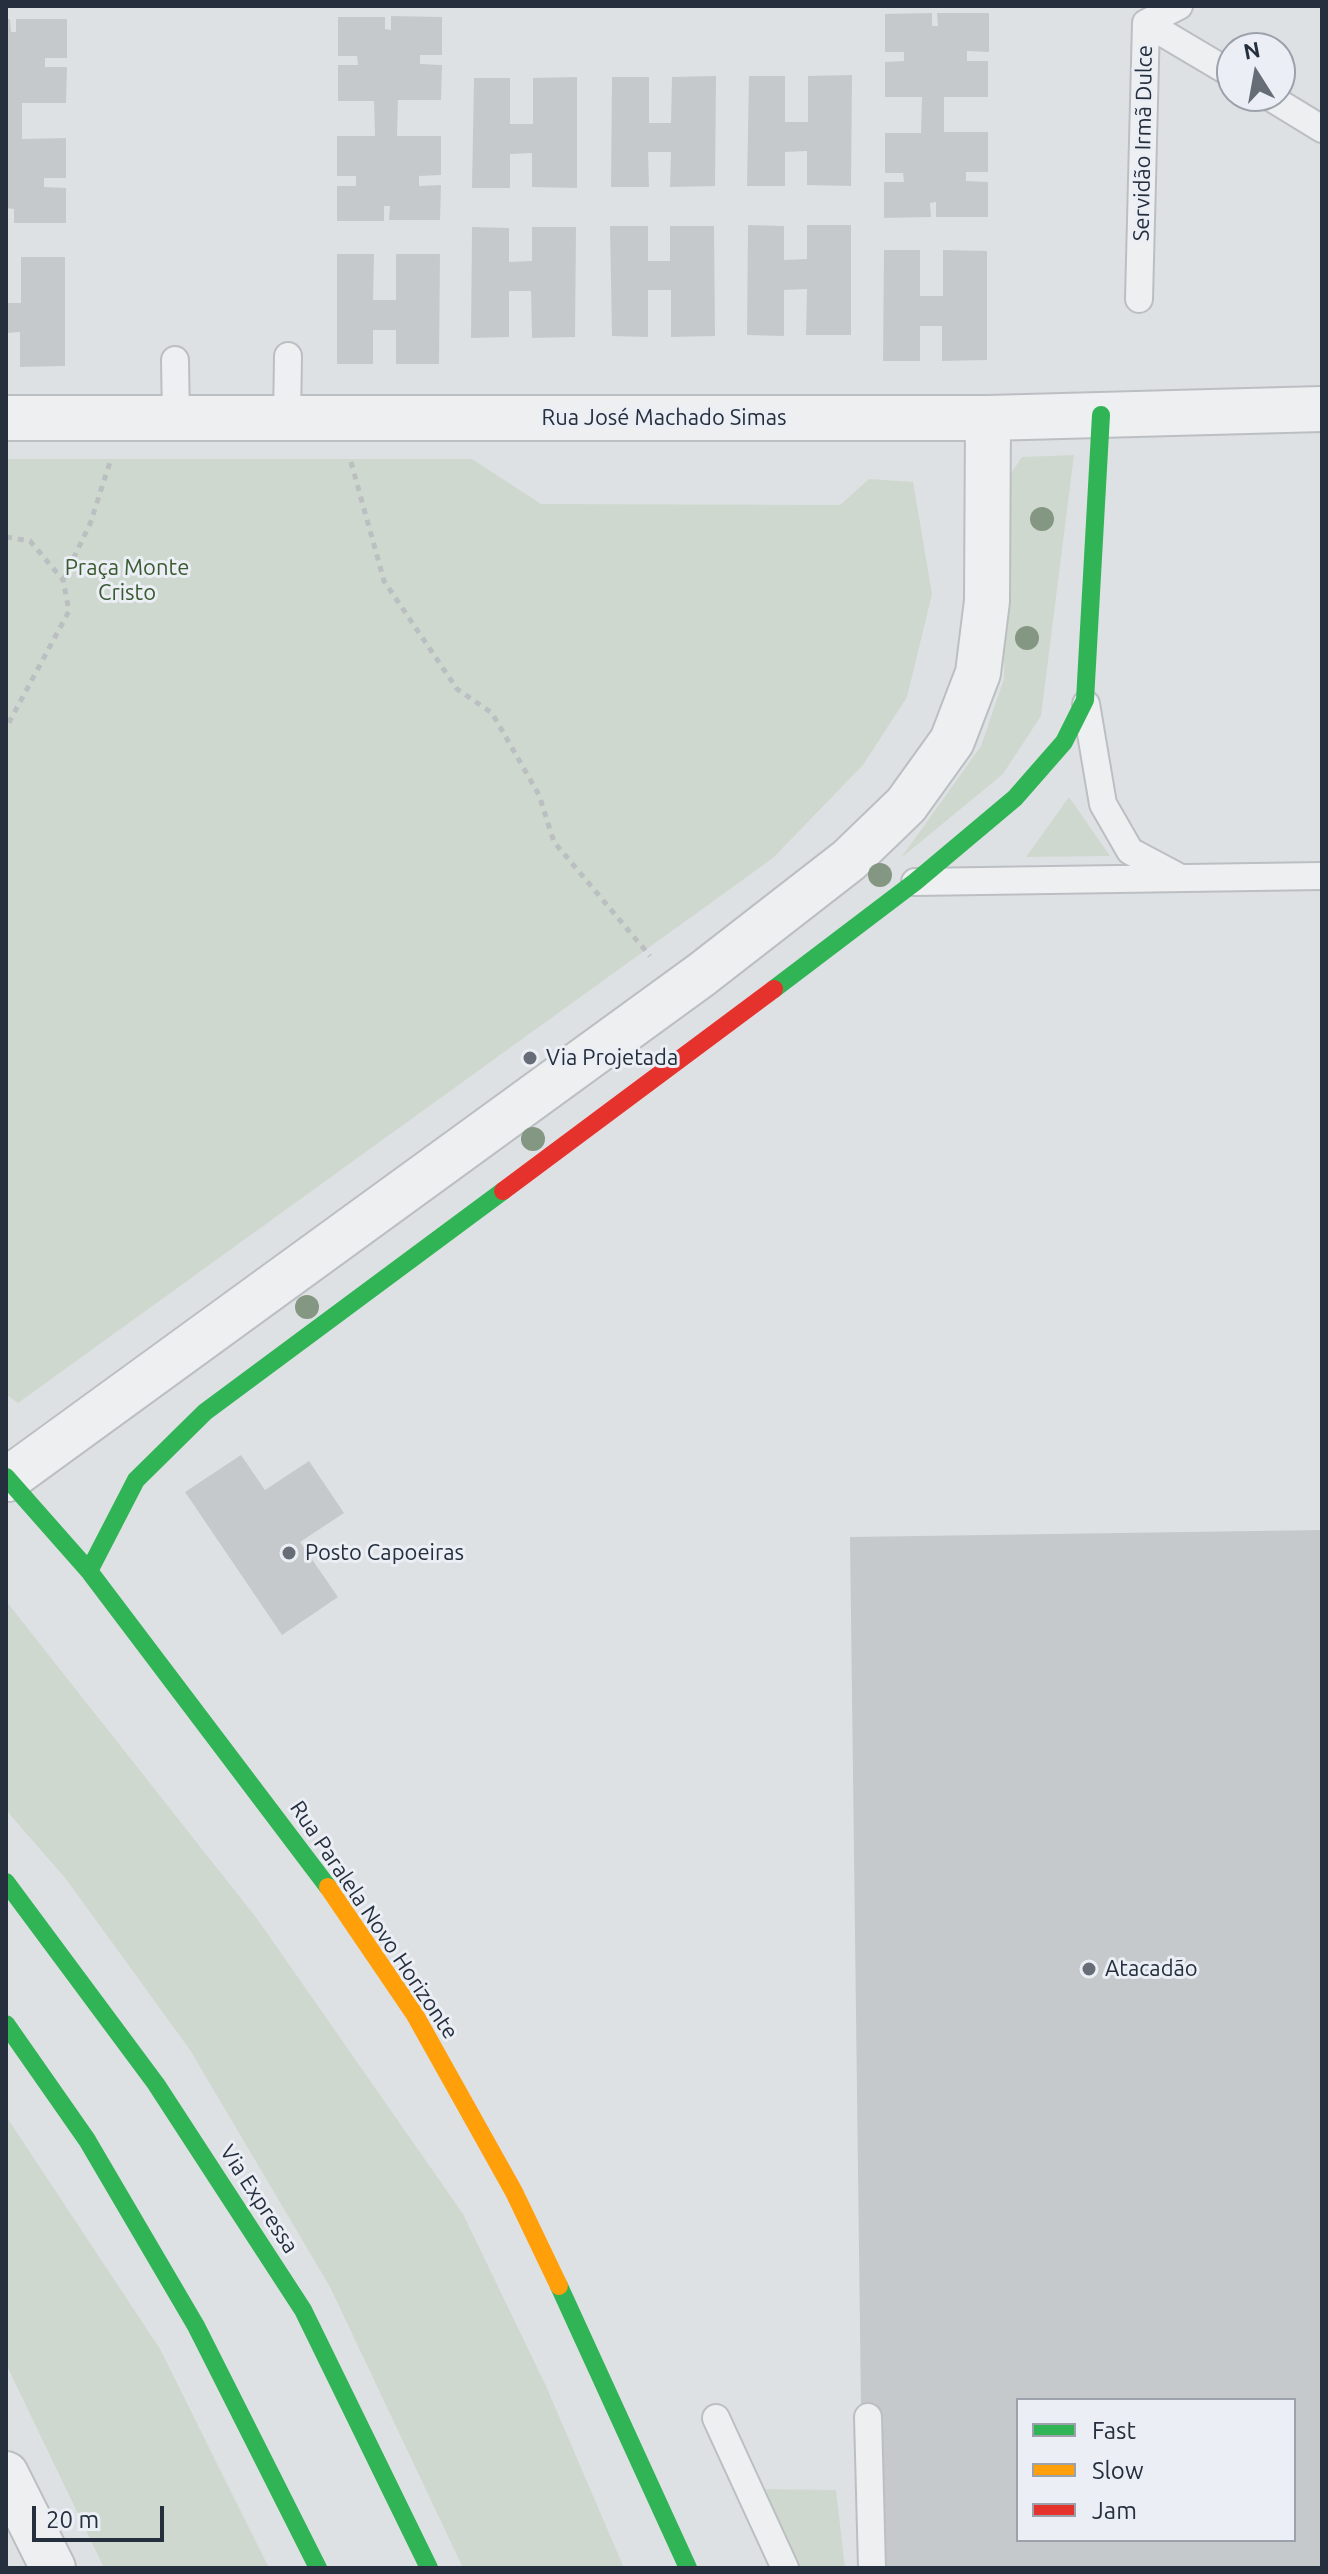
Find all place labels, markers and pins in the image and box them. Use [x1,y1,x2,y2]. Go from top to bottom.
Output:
place label: Via Projetada [546,1045,678,1071]
marker: Via Projetada [521,1049,539,1067]
place label: Posto Capoeiras [305,1540,464,1566]
marker: Posto Capoeiras [280,1544,298,1562]
place label: Atacadão [1105,1956,1198,1982]
marker: Atacadão [1080,1960,1098,1978]

